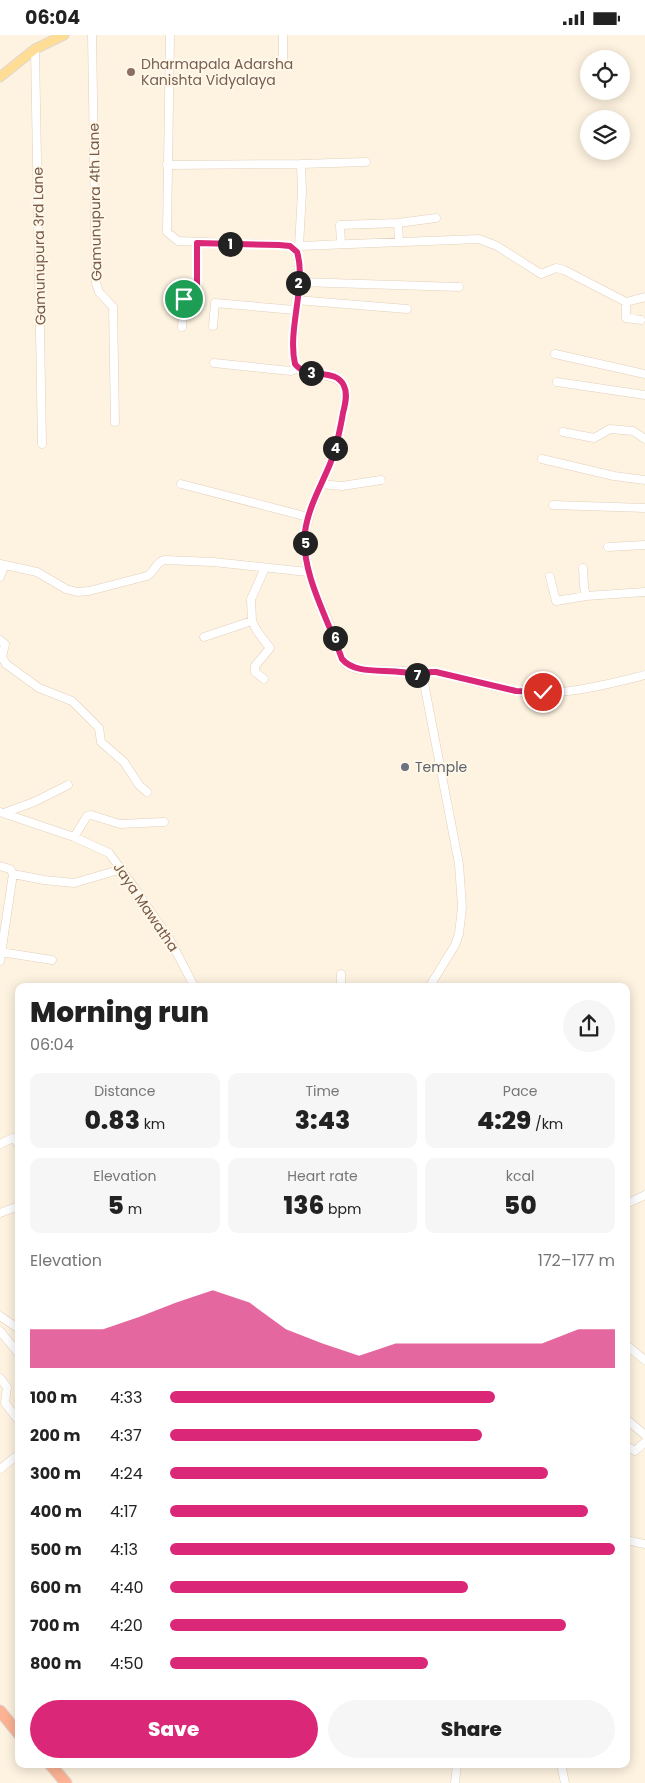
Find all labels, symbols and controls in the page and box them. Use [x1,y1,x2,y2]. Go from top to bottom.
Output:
text: 06:04 [25,4,80,31]
map controls [580,50,630,160]
button: locate [580,50,630,100]
place label: Dharmapala Adarsha Kanishta Vidyalaya [141,54,293,90]
marker: Dharmapala Adarsha Kanishta Vidyalaya [125,66,137,78]
button: layers [580,110,630,160]
street label: Gamunupura 4th Lane [84,122,106,281]
street label: Gamunupura 3rd Lane [28,166,50,325]
pin: 1 [218,231,242,257]
text: 1 [228,234,233,254]
pin: 2 [286,271,310,295]
text: 2 [295,273,303,293]
pin [163,278,205,320]
icon: arrive [170,285,198,313]
pin: 3 [298,361,324,385]
text: 3 [307,363,316,383]
pin: 4 [322,435,348,461]
text: 4 [331,438,340,458]
pin: 5 [292,531,318,555]
text: 5 [301,533,310,553]
pin: 6 [322,625,348,651]
text: 6 [331,628,340,648]
pin: 7 [404,663,430,687]
text: 7 [414,665,421,685]
pin [522,671,564,713]
icon: check [529,678,557,706]
place label: Temple [415,757,468,777]
marker: Temple [399,761,411,773]
street label: Jaya Mawatha [109,858,183,956]
text: Morning run [30,993,209,1032]
button: share [563,1000,615,1052]
text: 06:04 [30,1033,74,1056]
text: Distance [94,1081,156,1101]
text: Time [305,1081,340,1101]
text: Pace [503,1081,538,1101]
text: 0.83 [84,1103,140,1138]
text: 3:43 [295,1103,350,1138]
text: 4:29 [477,1103,531,1138]
text: km [140,1114,165,1134]
text: /km [531,1114,563,1134]
text: Elevation [93,1166,156,1186]
text: Heart rate [287,1166,358,1186]
text: kcal [506,1166,534,1186]
text: 5 [108,1188,124,1223]
text: 136 [284,1188,324,1223]
text: 50 [504,1188,537,1223]
text: m [124,1199,142,1219]
text: bpm [324,1199,361,1219]
text: Elevation [30,1249,102,1272]
text: 172–177 m [538,1249,615,1272]
text: 100 m [30,1386,77,1409]
text: 4:33 [110,1386,142,1409]
text: 200 m [30,1424,80,1447]
text: 4:37 [110,1424,142,1447]
text: 300 m [30,1462,81,1485]
text: 4:24 [110,1462,143,1485]
text: 400 m [30,1500,82,1523]
text: 4:17 [110,1500,137,1523]
text: 500 m [30,1538,82,1561]
text: 4:13 [110,1538,138,1561]
text: 600 m [30,1576,81,1599]
text: 4:40 [110,1576,144,1599]
text: 700 m [30,1614,80,1637]
text: 4:20 [110,1614,143,1637]
text: 800 m [30,1652,82,1675]
text: 4:50 [110,1652,144,1675]
button: Save [30,1700,318,1758]
button: Share [328,1700,615,1758]

